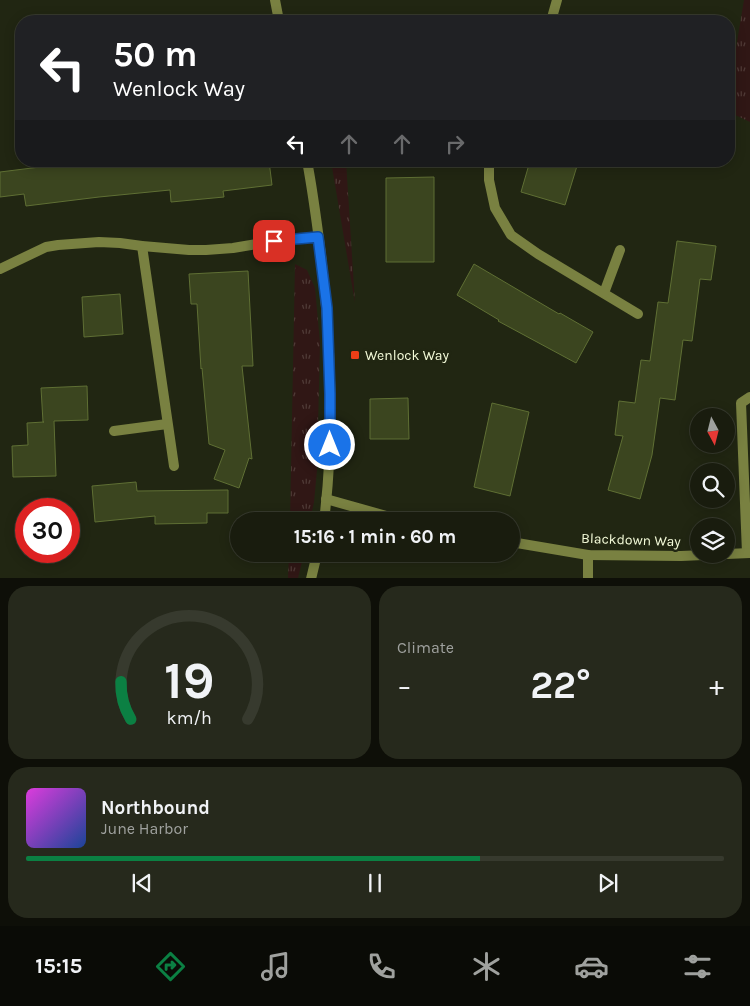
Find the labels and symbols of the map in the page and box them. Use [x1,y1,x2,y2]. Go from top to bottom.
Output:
pin [253,220,295,262]
place label: Wenlock Way [365,347,449,364]
marker: Wenlock Way [349,349,361,361]
north arrow [690,408,735,452]
position arrow [303,418,355,470]
speed limit sign: 30 [15,498,80,563]
street label: Blackdown Way [581,530,682,550]

